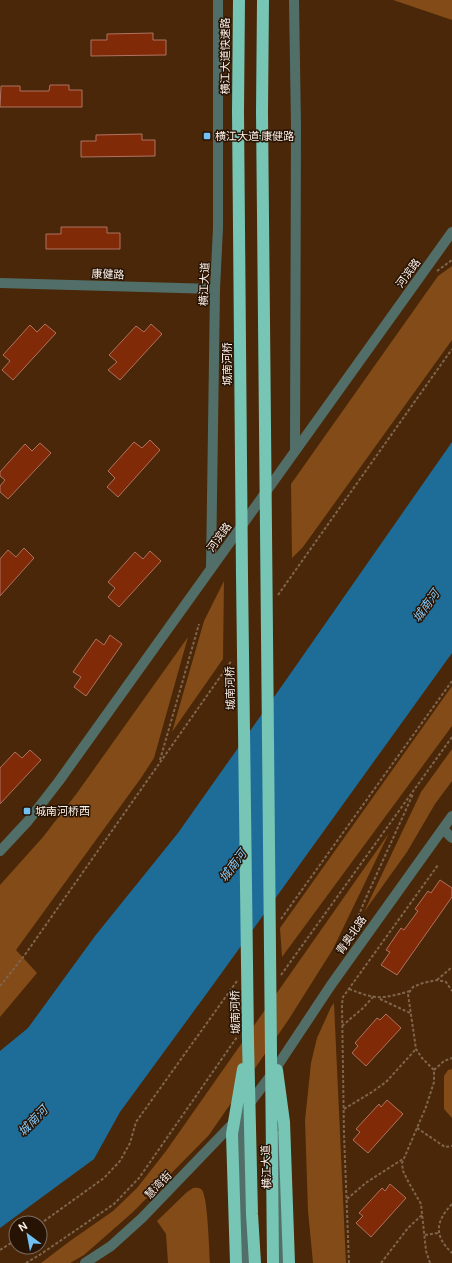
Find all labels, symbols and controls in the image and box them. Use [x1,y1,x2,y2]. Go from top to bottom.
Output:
street label: 横江大道快速路 [218,18,232,95]
place label: 横江大道·康健路 [215,129,294,143]
marker: 横江大道·康健路 [202,131,212,141]
street label: 河滨路 [393,256,423,290]
street label: 横江大道 [196,262,212,306]
street label: 康健路 [91,266,125,282]
street label: 城南河桥 [220,342,234,386]
street label: 河滨路 [204,520,234,554]
water label: 城南河 [409,585,444,625]
street label: 城南河桥 [223,666,237,710]
place label: 城南河桥西 [35,804,90,818]
marker: 城南河桥西 [22,806,32,816]
water label: 城南河 [216,845,251,885]
street label: 青奥北路 [333,913,369,957]
street label: 城南河桥 [228,990,242,1034]
water label: 城南河 [15,1101,53,1140]
street label: 横江大道 [258,1145,274,1189]
street label: 慧湾街 [142,1168,174,1202]
north arrow [8,1215,48,1255]
text: N [16,1218,30,1235]

